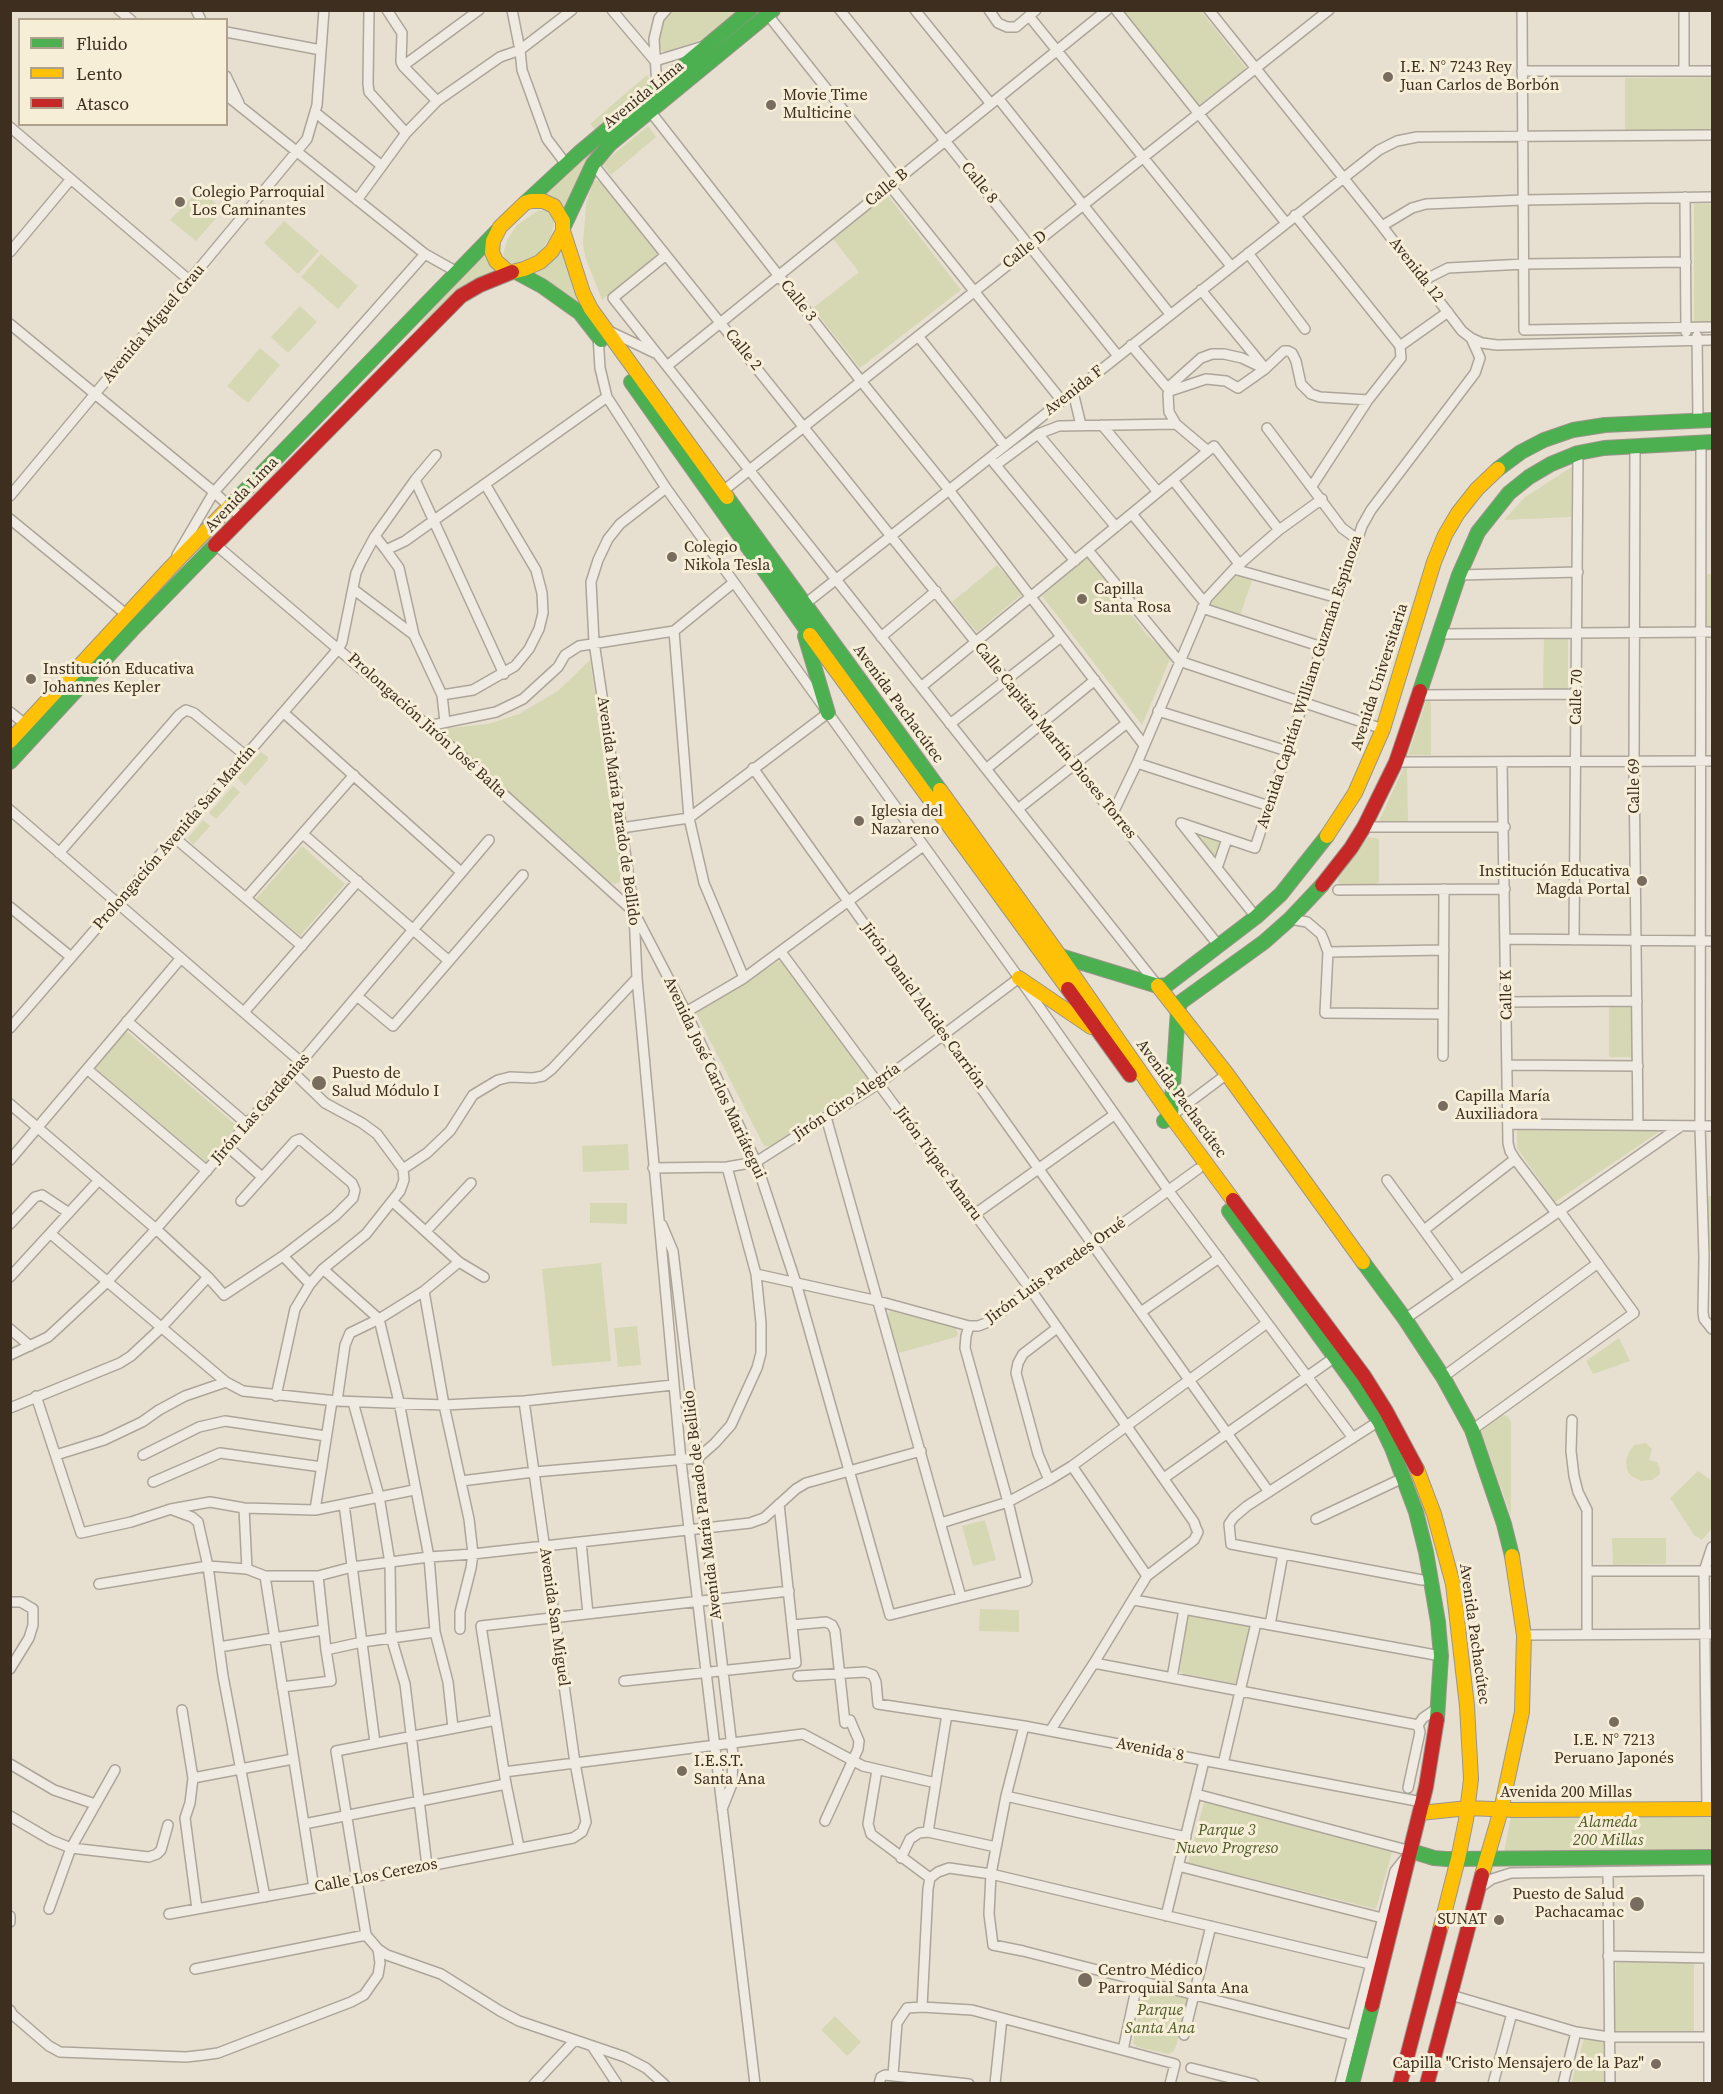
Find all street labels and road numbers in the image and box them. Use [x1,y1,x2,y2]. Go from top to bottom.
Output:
street label: Avenida Lima [600,57,688,133]
street label: Calle 8 [957,158,1001,208]
street label: Calle B [862,165,912,211]
street label: Calle D [999,227,1051,273]
street label: Avenida 12 [1385,234,1447,306]
street label: Avenida Miguel Grau [99,261,209,387]
street label: Calle 3 [776,276,820,326]
street label: Calle 2 [721,325,765,375]
street label: Avenida F [1040,362,1108,420]
street label: Avenida Lima [201,453,283,537]
street label: Avenida Capitán William Guzmán Espinoza [1253,533,1367,831]
street label: Avenida Universitaria [1347,601,1413,753]
street label: Calle Capitán Martín Dioses Torres [970,639,1140,843]
street label: Avenida Pachacútec [848,641,948,767]
street label: Prolongación Jirón José Balta [343,649,511,803]
street label: Calle 70 [1567,669,1587,725]
street label: Avenida María Parado de Bellido [592,695,644,927]
street label: Prolongación Avenida San Martín [90,742,260,934]
street label: Calle 69 [1625,758,1645,814]
street label: Jirón Daniel Alcides Carrión [856,919,990,1093]
street label: Calle K [1497,970,1517,1020]
street label: Avenida José Carlos Mariátegui [659,974,769,1182]
street label: Avenida Pachacútec [1131,1036,1231,1162]
street label: Jirón Las Gardenias [208,1050,314,1168]
street label: Jirón Ciro Alegría [790,1059,904,1145]
street label: Jirón Túpac Amaru [890,1103,986,1225]
street label: Jirón Luis Paredes Orué [982,1214,1130,1328]
street label: Avenida María Parado de Bellido [679,1389,727,1621]
street label: Avenida San Miguel [535,1546,573,1688]
street label: Avenida Pachacútec [1455,1562,1493,1706]
street label: Avenida 8 [1114,1734,1186,1766]
street label: Avenida 200 Millas [1500,1783,1632,1803]
street label: Calle Los Cerezos [313,1855,439,1897]

